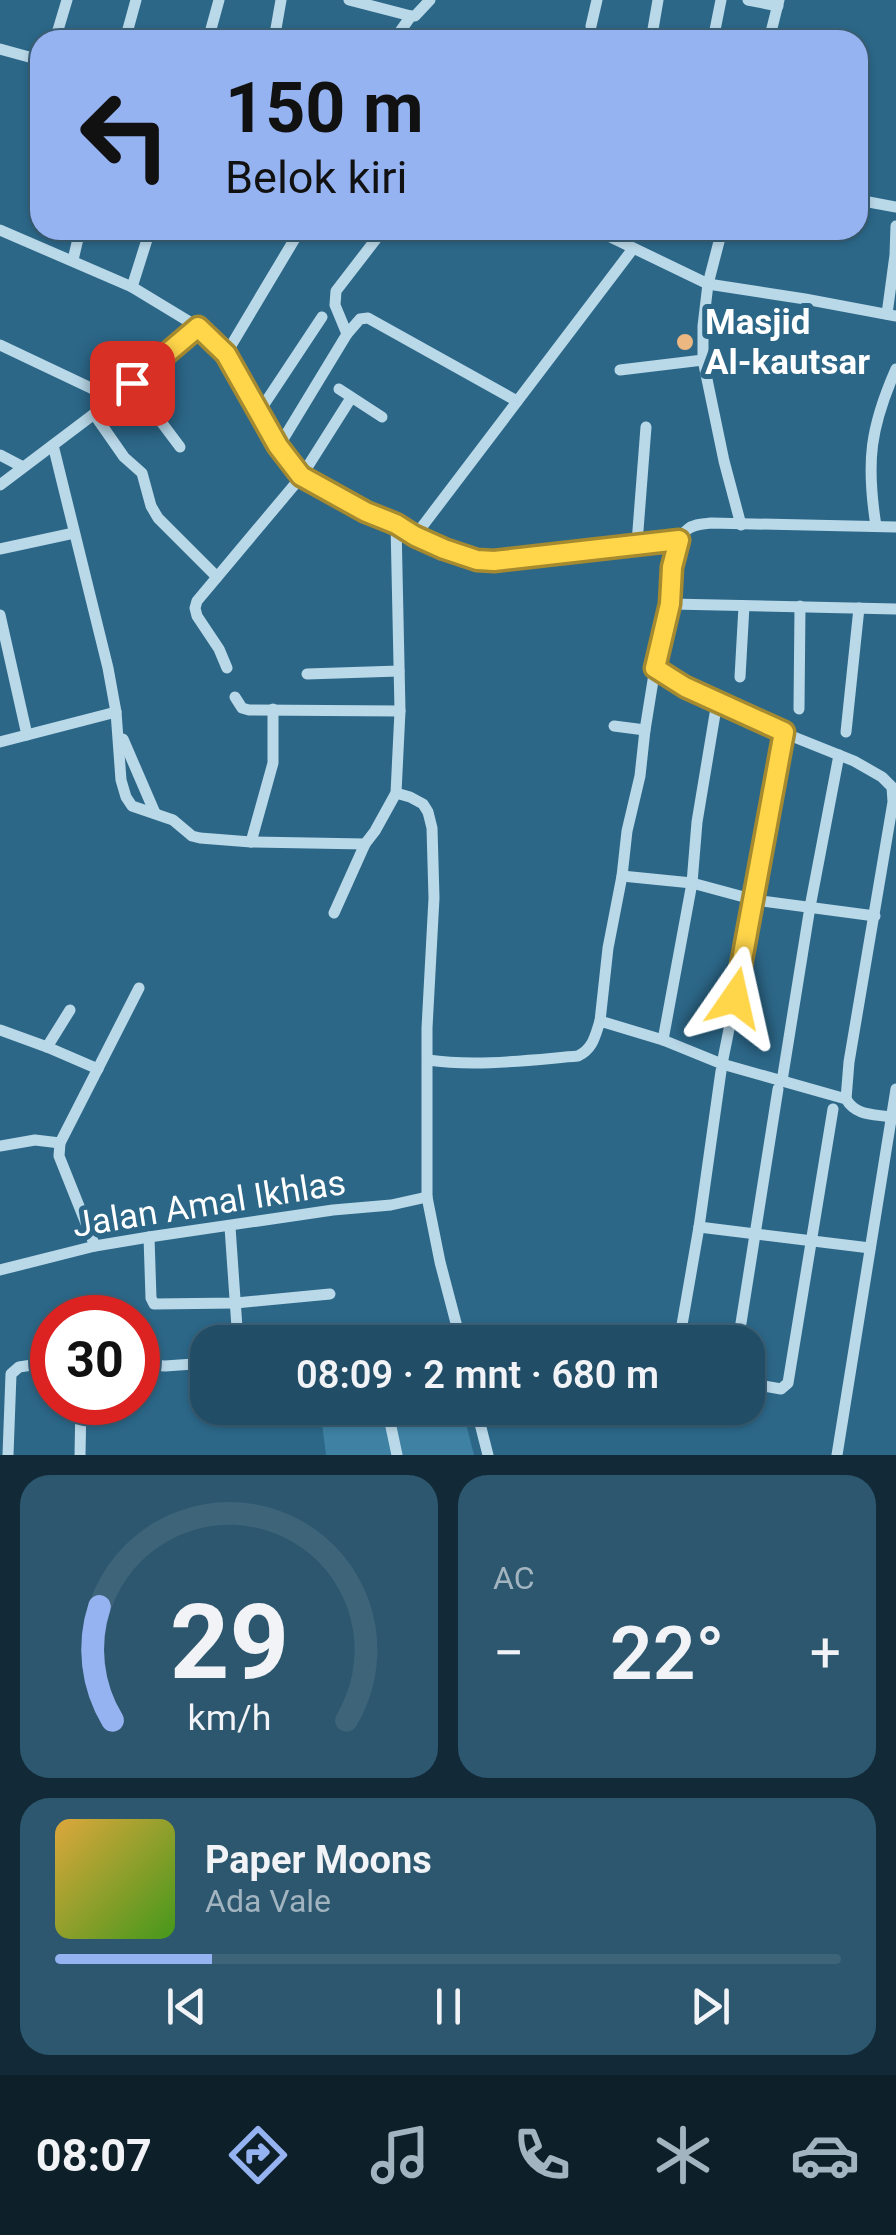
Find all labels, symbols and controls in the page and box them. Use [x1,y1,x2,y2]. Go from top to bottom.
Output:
text: 150 m [225,67,424,149]
icon: left [60,70,190,200]
text: Belok kiri [225,151,407,204]
place label: Masjid Al-kautsar [705,302,870,383]
marker: Masjid Al-kautsar [674,331,696,353]
pin [90,341,175,426]
icon: arrive [105,356,160,411]
position arrow [683,946,787,1050]
street label: Jalan Amal Ikhlas [70,1162,348,1246]
speed limit sign: 30 [30,1295,160,1425]
text: 08:09 · 2 mnt · 680 m [296,1353,659,1397]
text: AC [493,1559,535,1597]
text: 29 [169,1582,289,1703]
text: 22° [610,1609,724,1697]
text: − [493,1621,524,1685]
text: + [810,1621,841,1685]
text: km/h [187,1697,271,1739]
text: Paper Moons [205,1838,432,1882]
text: Ada Vale [205,1882,331,1920]
icon: previous [159,1979,214,2034]
icon: pause [421,1979,476,2034]
icon: next [683,1979,738,2034]
icon: directions [223,2120,293,2190]
icon: music [365,2120,435,2190]
icon: phone [507,2120,577,2190]
icon: climate [648,2120,718,2190]
icon: car [790,2120,860,2190]
text: 08:07 [36,2129,152,2182]

